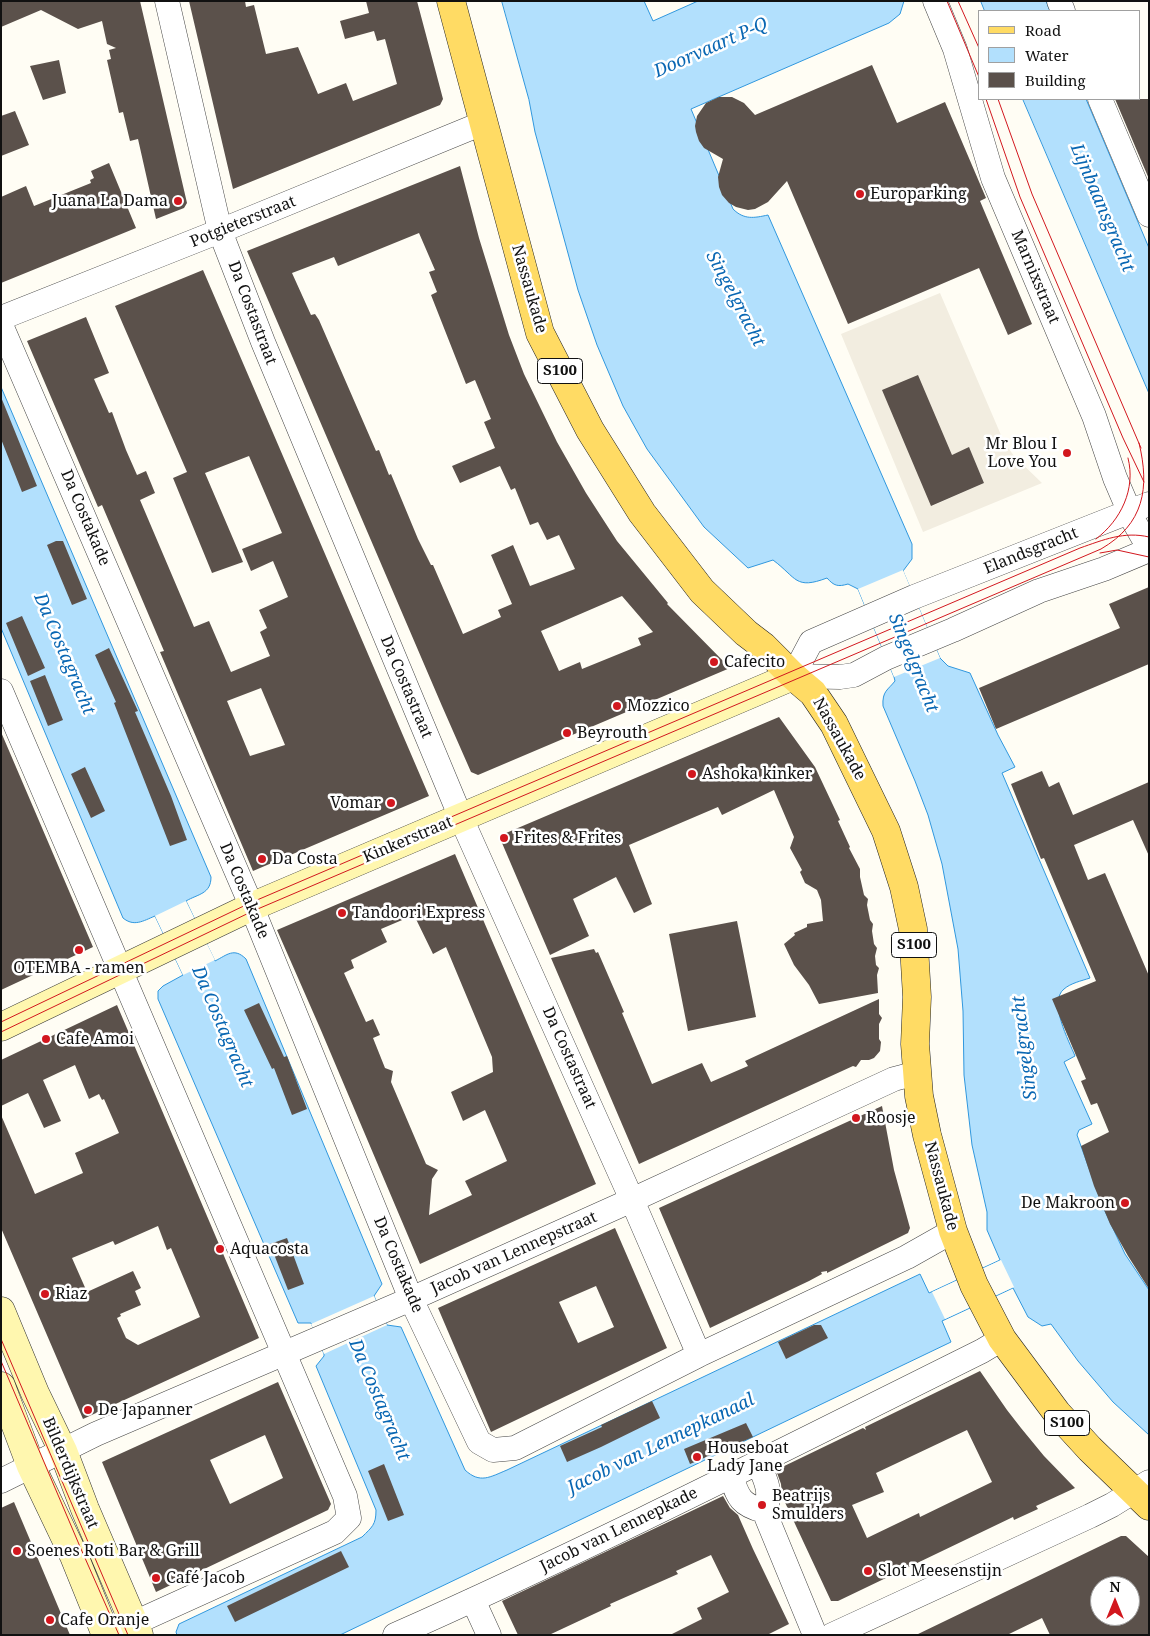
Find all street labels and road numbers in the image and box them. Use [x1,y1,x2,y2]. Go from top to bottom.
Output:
street label: Potgieterstraat [187,192,299,252]
street label: Marnixstraat [1007,227,1063,327]
street label: Nassaukade [507,242,551,336]
street label: Da Costastraat [223,258,281,368]
road number: S100 [538,358,582,384]
street label: Da Costakade [56,467,114,569]
street label: Elandsgracht [981,523,1081,579]
street label: Da Costastraat [376,633,436,741]
street label: Nassaukade [808,694,870,784]
street label: Kinkerstraat [360,813,456,867]
street label: Da Costakade [215,840,273,942]
road number: S100 [892,932,936,958]
street label: Da Costastraat [538,1004,600,1112]
street label: Nassaukade [920,1139,962,1233]
street label: Jacob van Lennepstraat [428,1208,600,1298]
street label: Da Costakade [369,1214,427,1316]
road number: S100 [1044,1410,1090,1436]
street label: Bilderdijkstraat [38,1414,102,1532]
street label: Jacob van Lennepkade [537,1483,701,1577]

